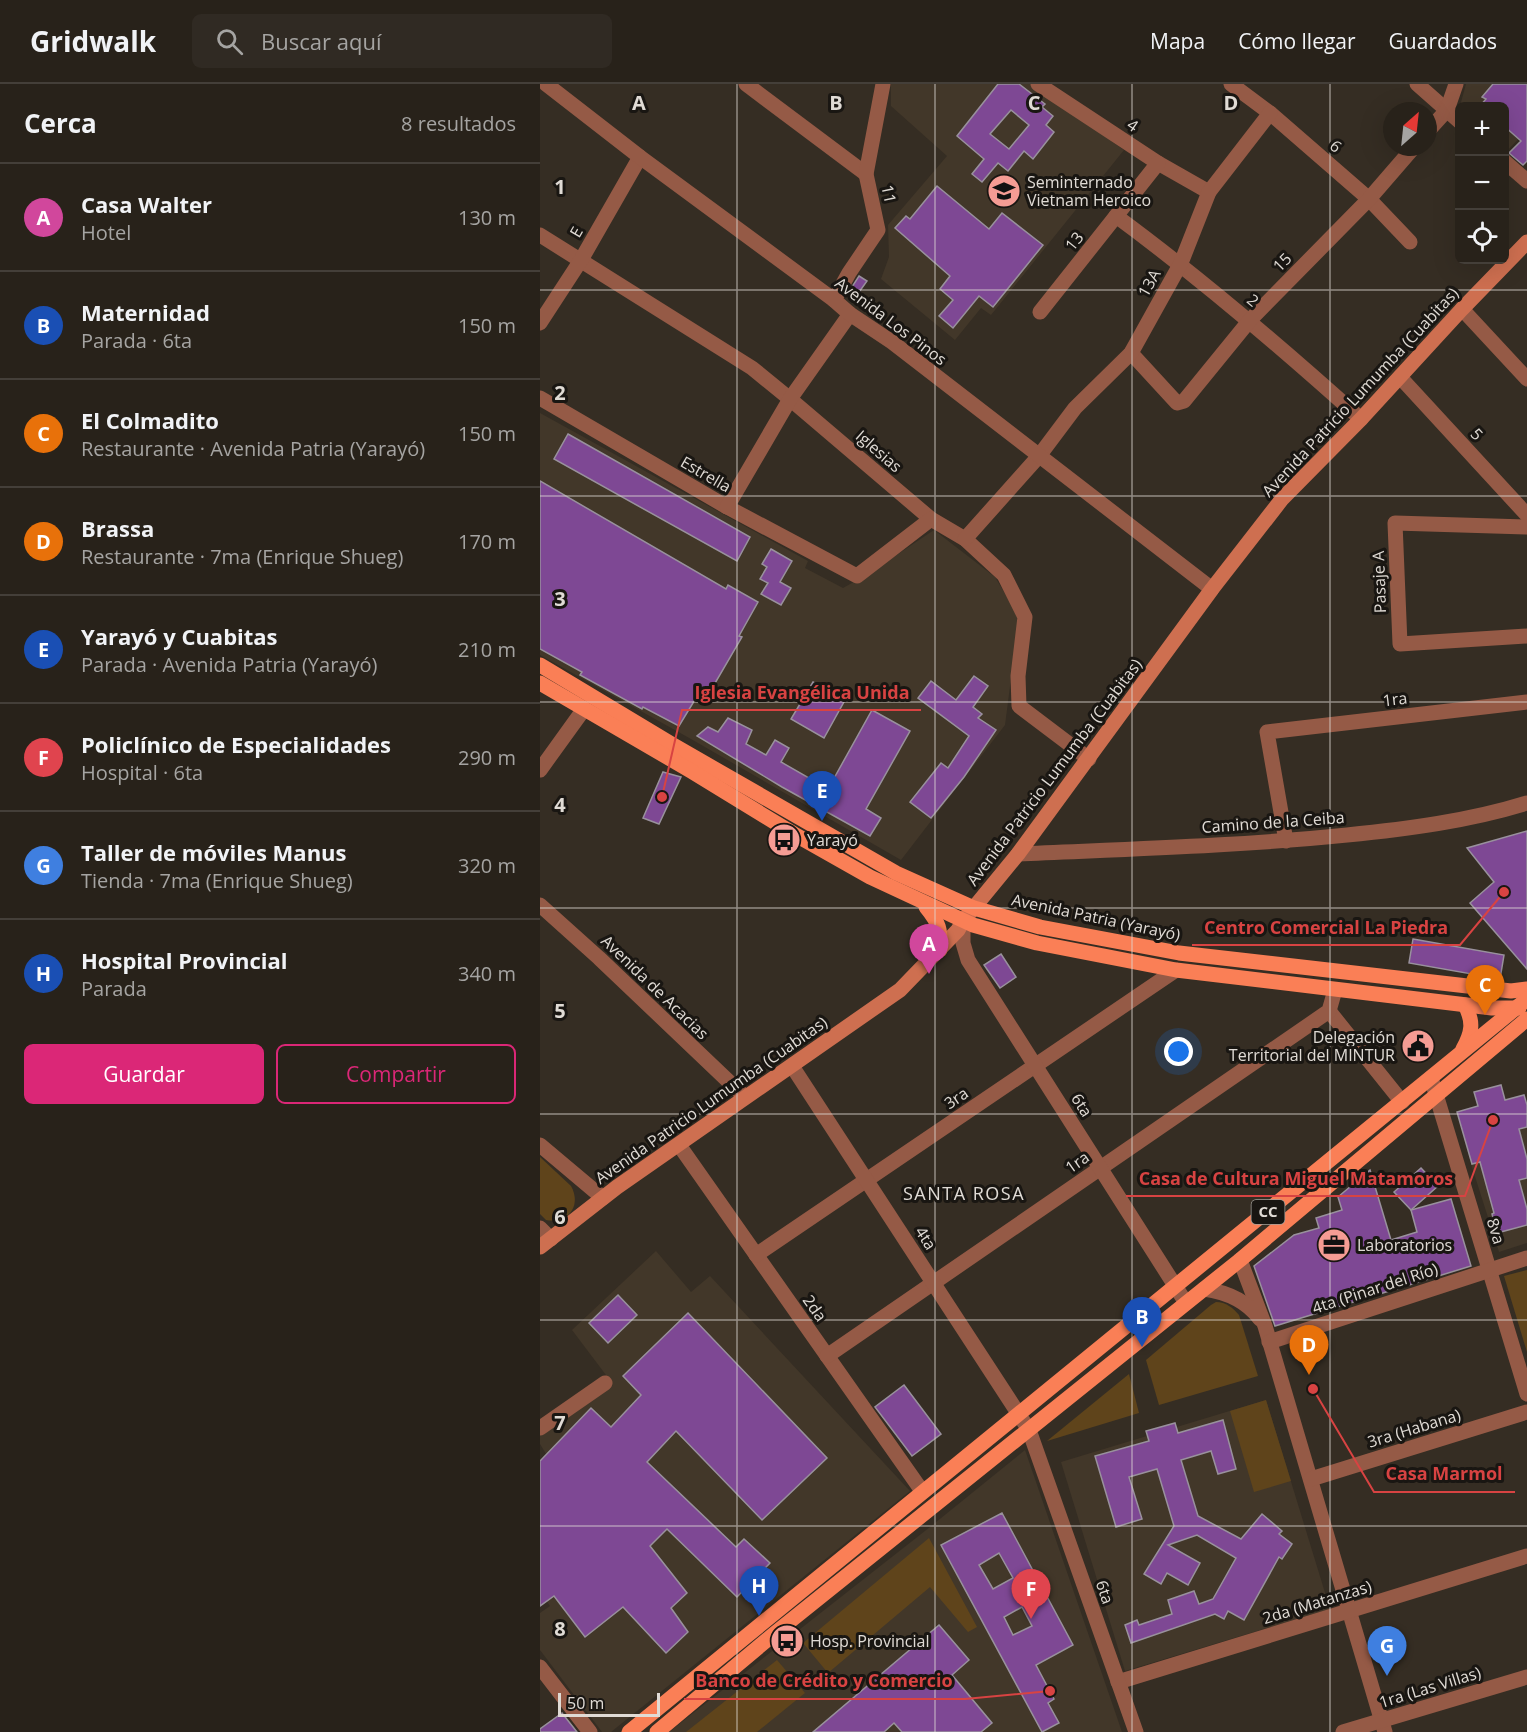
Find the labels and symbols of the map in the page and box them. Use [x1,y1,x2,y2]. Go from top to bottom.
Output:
text: A [632,89,646,116]
text: B [829,89,843,116]
text: C [1028,89,1041,116]
text: D [1224,89,1238,116]
north arrow [1383,102,1437,156]
street label: 4 [1123,113,1143,137]
street label: 6 [1325,135,1347,157]
place label: Seminternado Vietnam Heroico [1027,171,1151,211]
text: 1 [554,173,566,200]
school or university icon: Seminternado Vietnam Heroico [986,173,1022,209]
street label: 11 [876,183,902,205]
street label: E [564,223,588,241]
street label: 13 [1060,227,1088,255]
street label: 15 [1268,248,1296,276]
street label: 13A [1132,264,1166,301]
street label: Avenida Los Pinos [831,272,951,370]
street label: Avenida Patricio Lumumba (Cuabitas) [1257,282,1463,501]
street label: 2 [1242,289,1264,311]
text: 2 [554,379,566,406]
street label: 5 [1466,423,1488,445]
street label: Iglesias [851,425,907,477]
street label: Estrella [677,451,735,497]
street label: Pasaje A [1367,550,1391,614]
text: 3 [554,585,566,612]
street label: Avenida Patricio Lumumba (Cuabitas) [961,654,1147,890]
callout: Iglesia Evangélica Unida [682,674,921,710]
text: Iglesia Evangélica Unida [694,680,910,704]
street label: 1ra [1381,687,1409,711]
pin: E [802,772,842,821]
text: 4 [554,791,566,818]
street label: Camino de la Ceiba [1201,806,1345,838]
bus stop icon: Yarayó [766,822,802,858]
place label: Yarayó [807,829,858,851]
street label: Avenida Patria (Yarayó) [1010,888,1183,946]
callout: Centro Comercial La Piedra [1192,909,1460,945]
text: Centro Comercial La Piedra [1204,915,1448,939]
pin: A [910,924,948,974]
street label: Avenida de Acacias [596,930,714,1044]
pin: C [1466,966,1504,1015]
text: 5 [554,997,566,1024]
street label: Avenida Patricio Lumumba (Cuabitas) [591,1011,832,1189]
place label: Delegación Territorial del MINTUR [1229,1026,1395,1066]
public building icon: Delegación Territorial del MINTUR [1400,1028,1436,1064]
your location [1164,1037,1193,1066]
street label: 3ra [940,1082,972,1114]
street label: 6ta [1066,1089,1098,1121]
street label: 1ra [1061,1146,1093,1178]
callout: Casa de Cultura Miguel Matamoros [1126,1160,1465,1196]
text: Casa de Cultura Miguel Matamoros [1139,1166,1453,1190]
district label: SANTA ROSA [903,1181,1025,1205]
road number: CC [1252,1200,1284,1224]
text: 6 [554,1203,566,1230]
street label: 8va [1482,1215,1510,1247]
street label: 4ta [910,1222,942,1254]
office icon: Laboratorios [1316,1227,1352,1263]
place label: Laboratorios [1357,1234,1452,1256]
street label: 4ta (Pinar del Río) [1309,1257,1441,1319]
street label: 2da [798,1290,832,1326]
pin: B [1122,1298,1162,1347]
pin: D [1290,1326,1328,1375]
street label: 3ra (Habana) [1365,1403,1463,1453]
text: 7 [554,1409,566,1436]
callout: Casa Marmol [1374,1456,1515,1492]
text: Casa Marmol [1385,1461,1503,1485]
pin: H [740,1566,778,1616]
pin: F [1012,1570,1050,1619]
street label: 2da (Matanzas) [1260,1575,1375,1629]
street label: 6ta [1091,1577,1119,1607]
text: 8 [554,1615,566,1642]
bus stop icon: Hosp. Provincial [769,1623,805,1659]
pin: G [1368,1626,1406,1676]
place label: Hosp. Provincial [810,1630,929,1652]
street label: 1ra (Las Villas) [1376,1661,1484,1713]
callout: Banco de Crédito y Comercio [684,1663,965,1699]
text: Banco de Crédito y Comercio [695,1668,953,1692]
scale bar [558,1690,660,1718]

